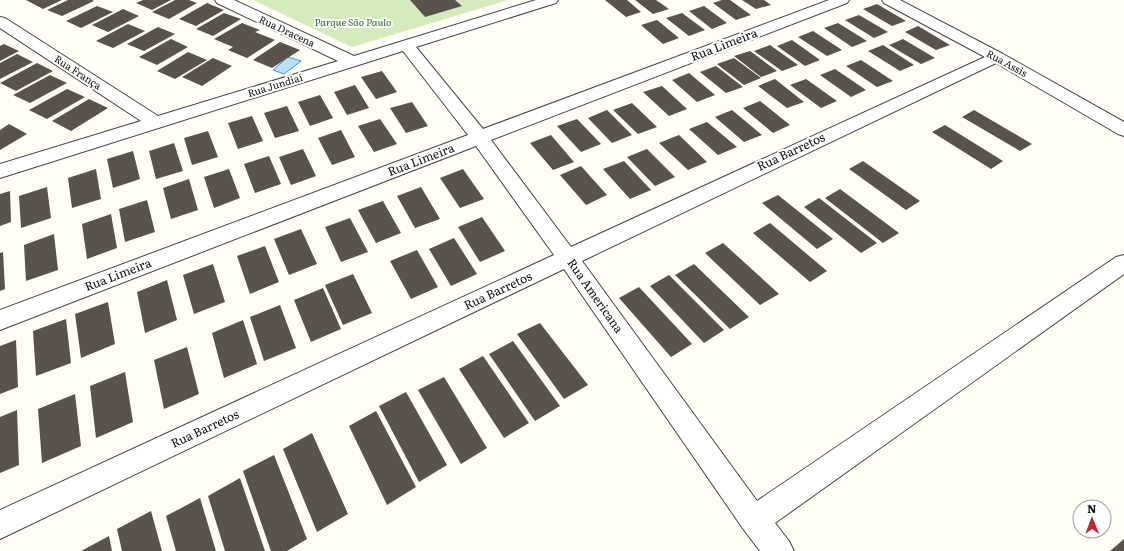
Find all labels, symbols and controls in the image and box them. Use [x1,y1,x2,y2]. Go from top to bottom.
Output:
street label: Rua Dracena [257,11,318,50]
park label: Parque São Paulo [315,14,391,29]
street label: Rua Limeira [688,23,760,65]
street label: Rua Assis [984,45,1031,80]
street label: Rua França [52,51,105,93]
street label: Rua Jundiaí [245,69,305,100]
street label: Rua Barretos [754,127,828,175]
street label: Rua Limeira [385,138,457,180]
street label: Rua Limeira [82,253,154,295]
street label: Rua Americana [563,254,629,337]
street label: Rua Barretos [461,266,535,314]
street label: Rua Barretos [168,404,242,452]
north arrow [1072,499,1112,539]
text: N [1087,500,1097,516]

